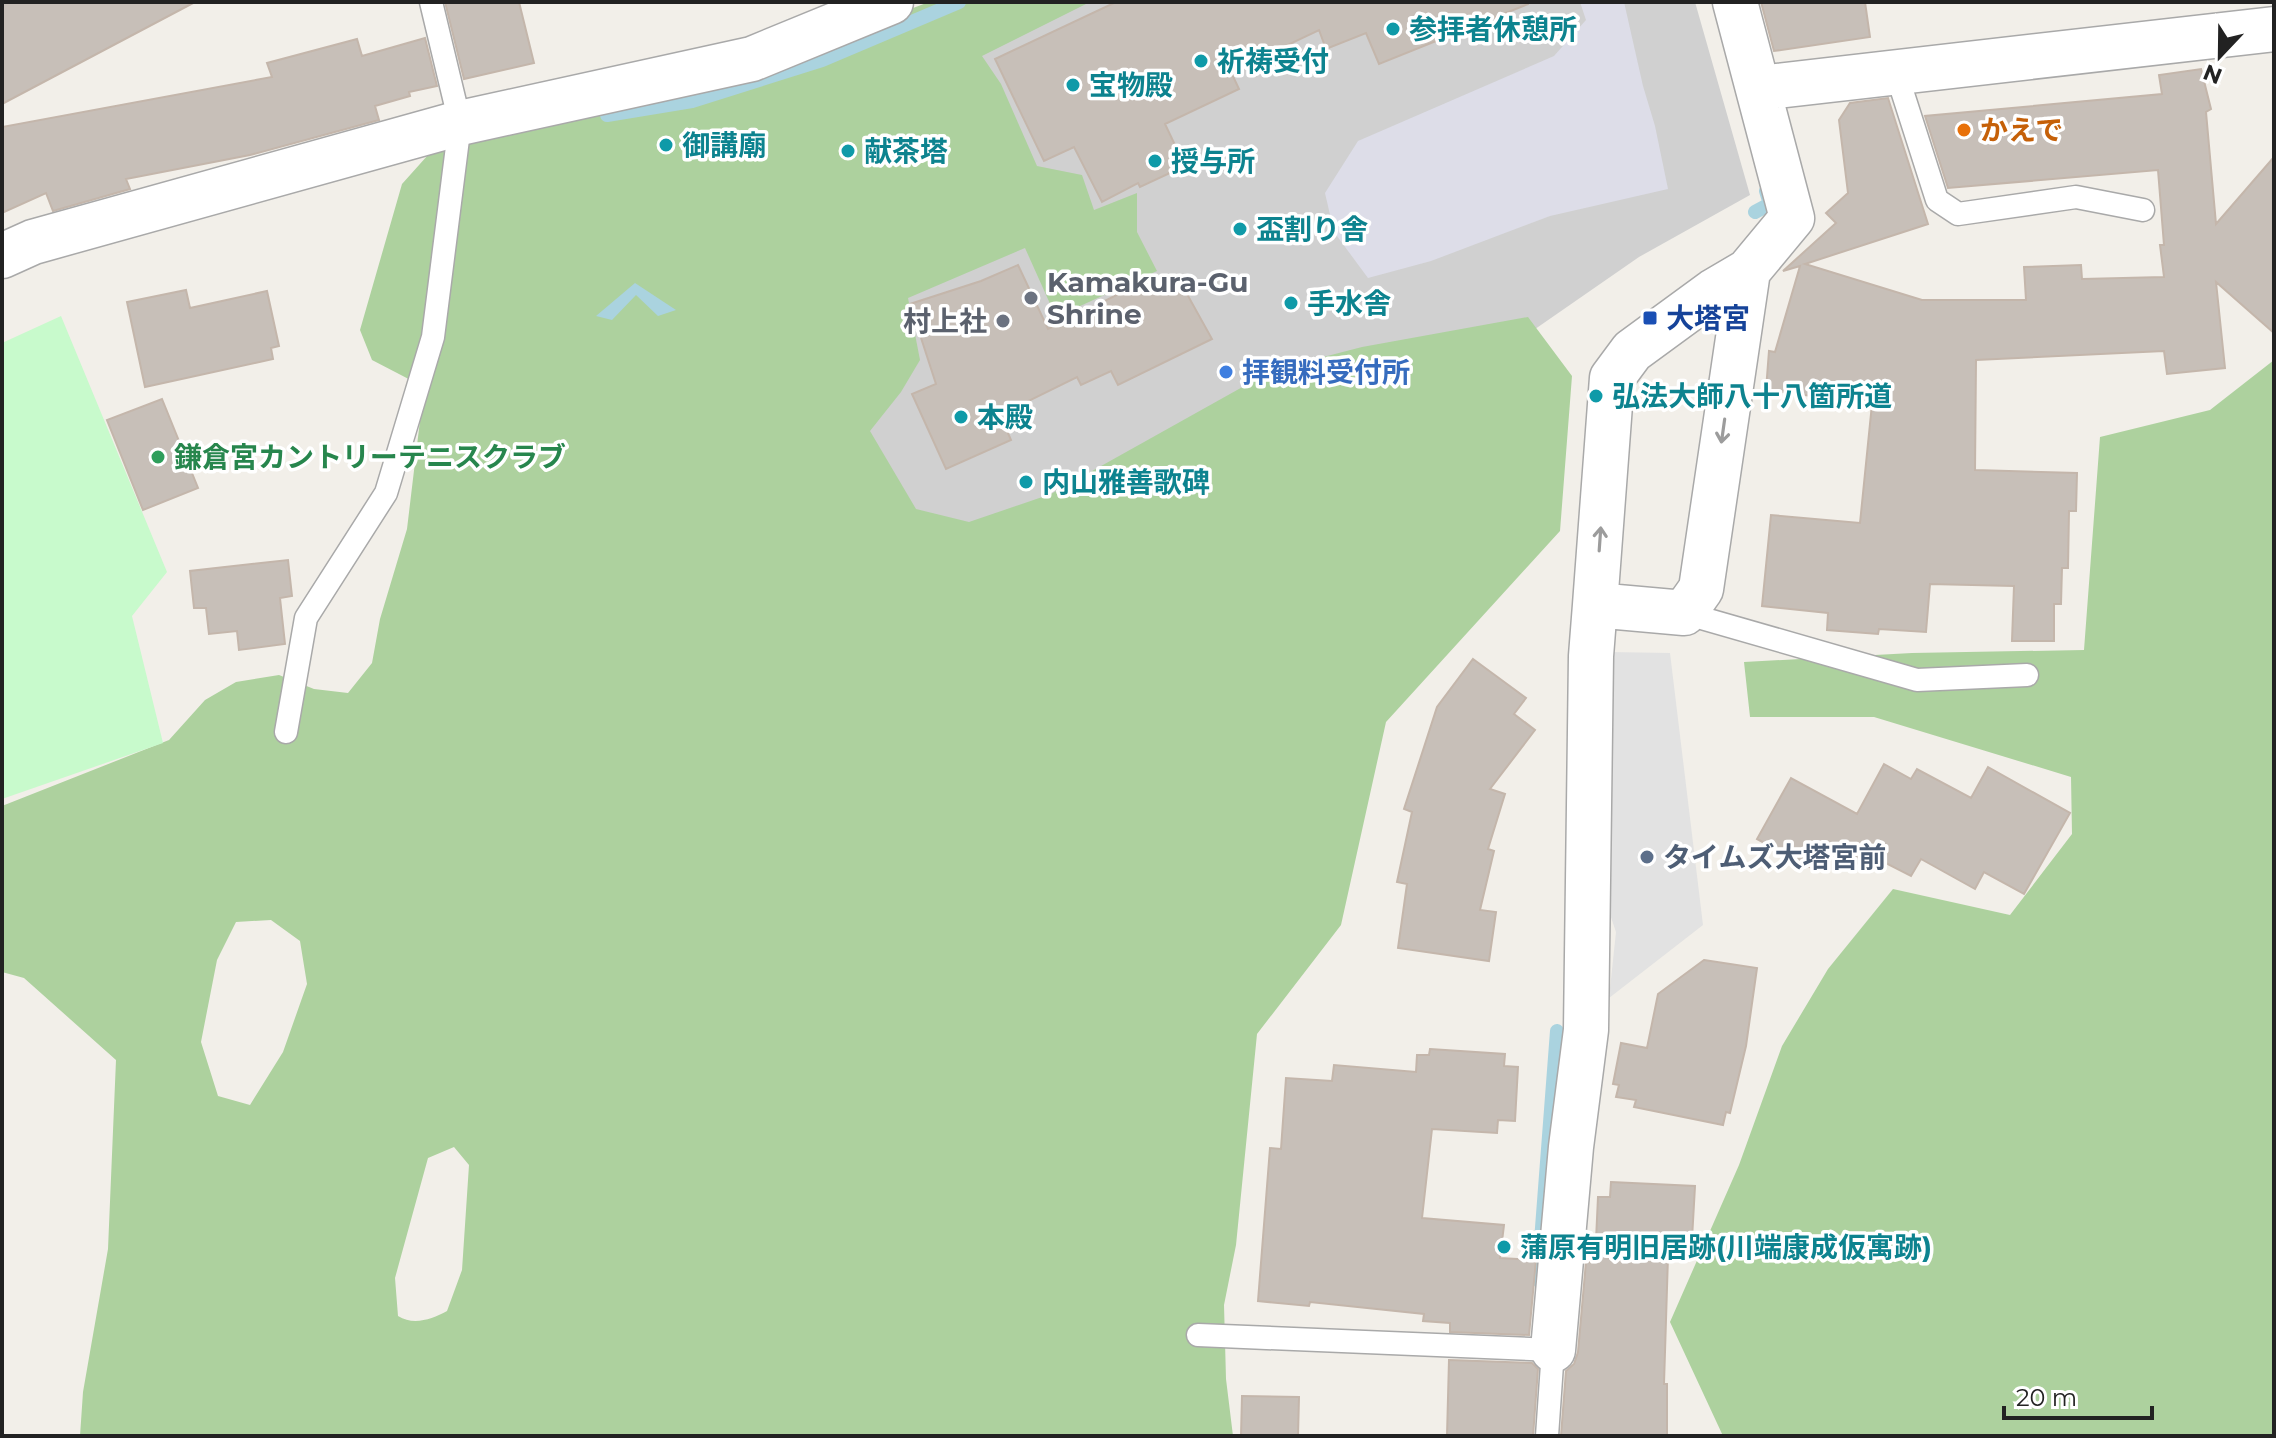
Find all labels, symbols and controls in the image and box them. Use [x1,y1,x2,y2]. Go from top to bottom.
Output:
place label: 参拝者休憩所 [1409,12,1577,46]
north arrow [2180,16,2260,96]
marker: 参拝者休憩所 [1384,20,1402,38]
place label: 祈祷受付 [1217,44,1329,78]
marker: 祈祷受付 [1192,52,1210,70]
text: N [2199,58,2226,90]
place label: 宝物殿 [1089,68,1173,102]
marker: 宝物殿 [1064,76,1082,94]
place label: かえで [1980,113,2063,147]
marker: かえで [1955,121,1973,139]
place label: 御講廟 [682,128,766,162]
place label: 献茶塔 [864,134,948,168]
marker: 御講廟 [657,136,675,154]
marker: 献茶塔 [839,142,857,160]
place label: 授与所 [1171,144,1255,178]
marker: 授与所 [1146,152,1164,170]
place label: 盃割り舎 [1256,212,1368,246]
marker: 盃割り舎 [1231,220,1249,238]
place label: Kamakura-Gu Shrine [1047,265,1248,331]
place label: 手水舎 [1307,286,1391,320]
marker: Kamakura-Gu Shrine [1022,289,1040,307]
marker: 手水舎 [1282,294,1300,312]
place label: 大塔宮 [1666,301,1750,335]
place label: 村上社 [903,304,987,338]
marker: 大塔宮 [1641,309,1659,327]
marker: 村上社 [994,312,1012,330]
place label: 拝観料受付所 [1242,355,1410,389]
marker: 拝観料受付所 [1217,363,1235,381]
place label: 弘法大師八十八箇所道 [1612,379,1892,413]
marker: 弘法大師八十八箇所道 [1587,387,1605,405]
place label: 本殿 [977,400,1033,434]
marker: 本殿 [952,408,970,426]
one-way arrow [1715,418,1730,444]
place label: 鎌倉宮カントリーテニスクラブ [174,440,566,474]
marker: 鎌倉宮カントリーテニスクラブ [149,448,167,466]
place label: 内山雅善歌碑 [1042,465,1210,499]
marker: 内山雅善歌碑 [1017,473,1035,491]
one-way arrow [1593,527,1608,553]
place label: タイムズ大塔宮前 [1663,840,1886,874]
marker: タイムズ大塔宮前 [1638,848,1656,866]
place label: 蒲原有明旧居跡(川端康成仮寓跡) [1520,1230,1932,1264]
marker: 蒲原有明旧居跡(川端康成仮寓跡) [1495,1238,1513,1256]
scale bar [2004,1370,2152,1420]
text: 20 m [2016,1383,2077,1412]

